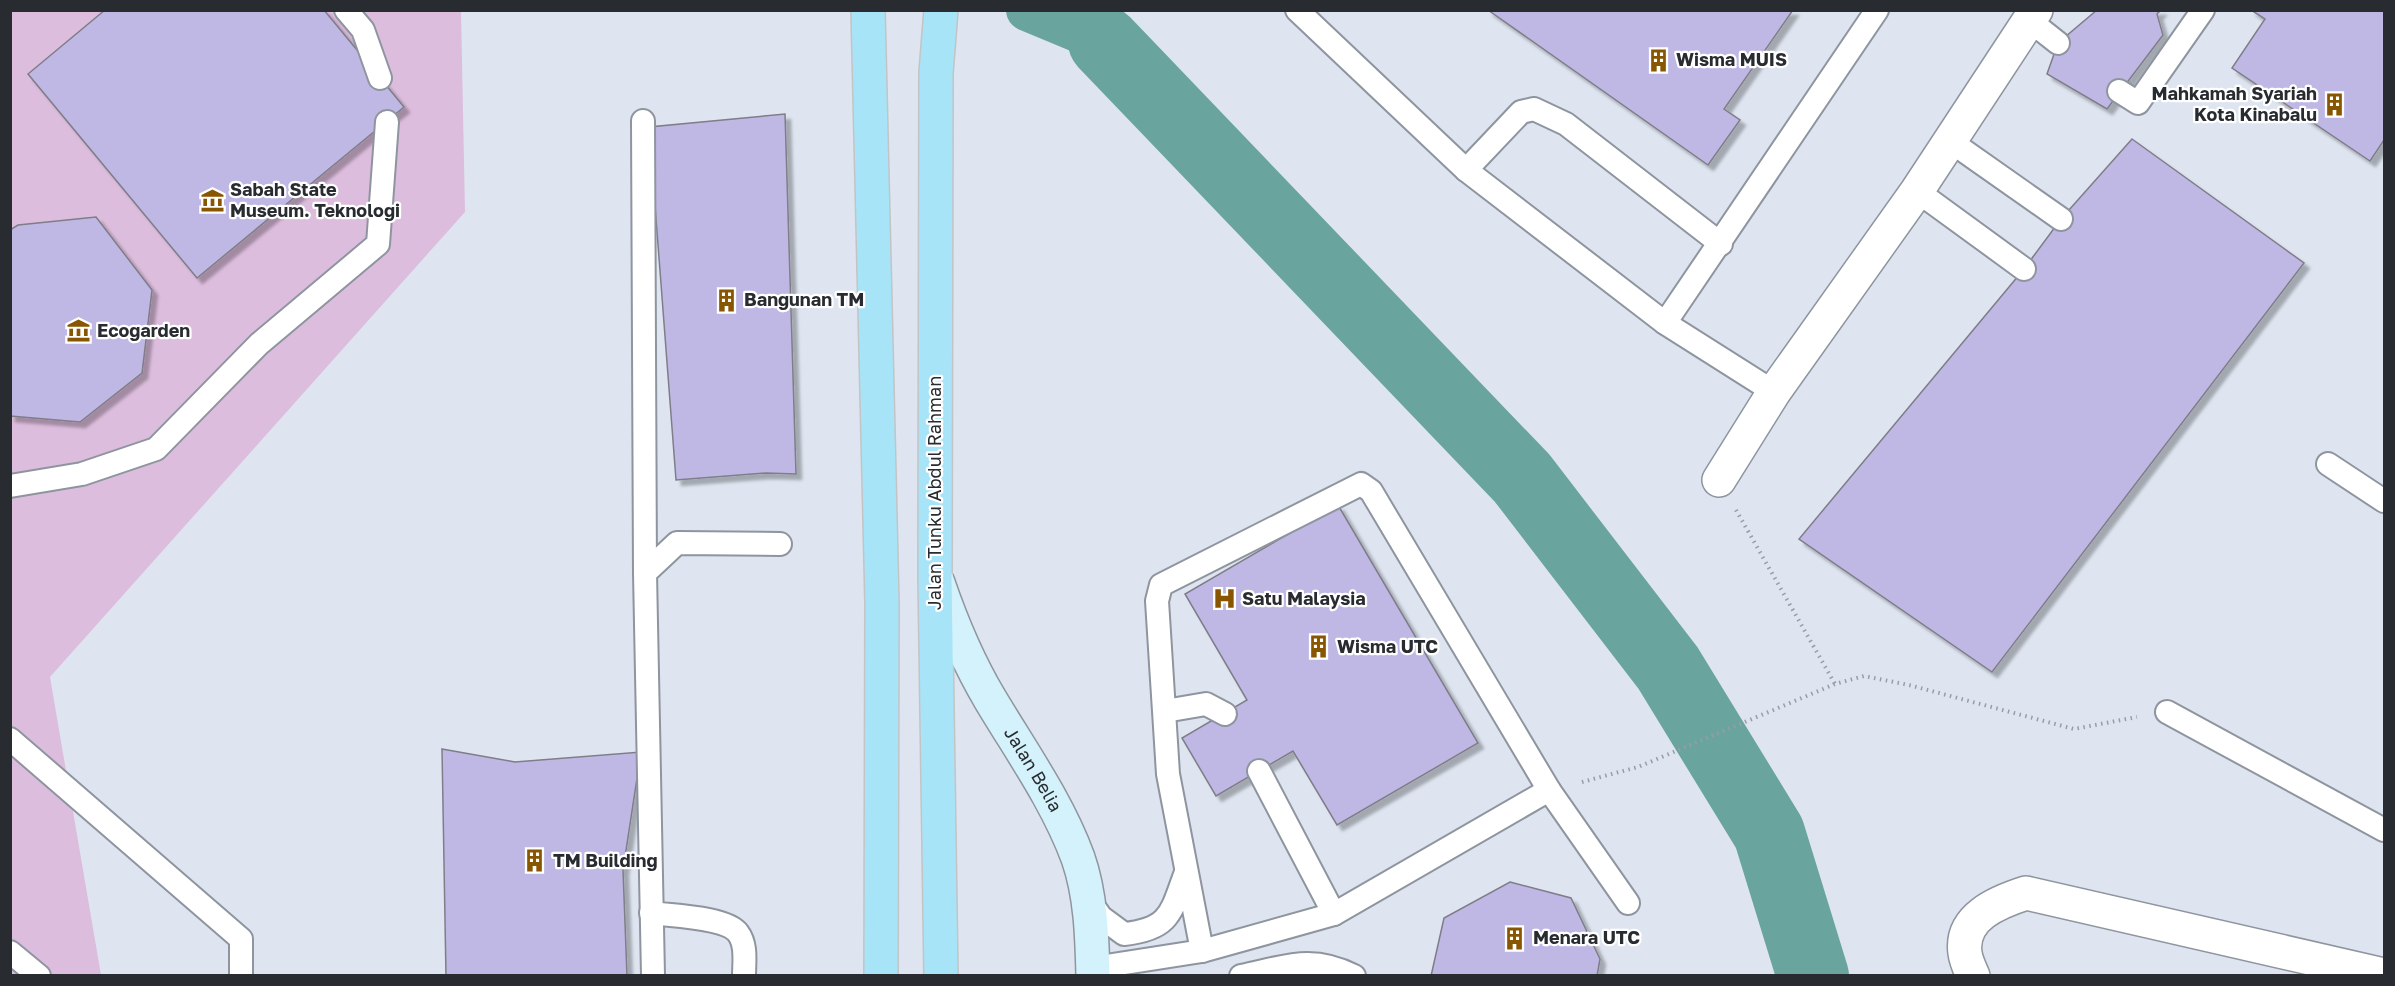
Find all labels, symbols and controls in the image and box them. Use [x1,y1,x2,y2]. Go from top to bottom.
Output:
building icon: Wisma MUIS [1645,47,1671,73]
place label: Wisma MUIS [1676,48,1787,70]
place label: Mahkamah Syariah Kota Kinabalu [2152,82,2317,125]
building icon: Mahkamah Syariah Kota Kinabalu [2322,91,2348,117]
place label: Sabah State Museum. Teknologi [230,178,400,221]
museum icon: Sabah State Museum. Teknologi [199,187,225,213]
building icon: Bangunan TM [713,287,739,313]
place label: Bangunan TM [744,288,864,310]
museum icon: Ecogarden [66,318,92,344]
place label: Ecogarden [97,319,190,341]
street label: Jalan Tunku Abdul Rahman [923,376,945,610]
hospital icon: Satu Malaysia [1211,586,1237,612]
place label: Satu Malaysia [1242,587,1366,609]
building icon: Wisma UTC [1306,634,1332,660]
place label: Wisma UTC [1337,635,1438,657]
street label: Jalan Belia [1000,723,1067,815]
building icon: TM Building [522,848,548,874]
place label: TM Building [553,849,657,871]
building icon: Menara UTC [1502,925,1528,951]
place label: Menara UTC [1533,926,1640,948]

